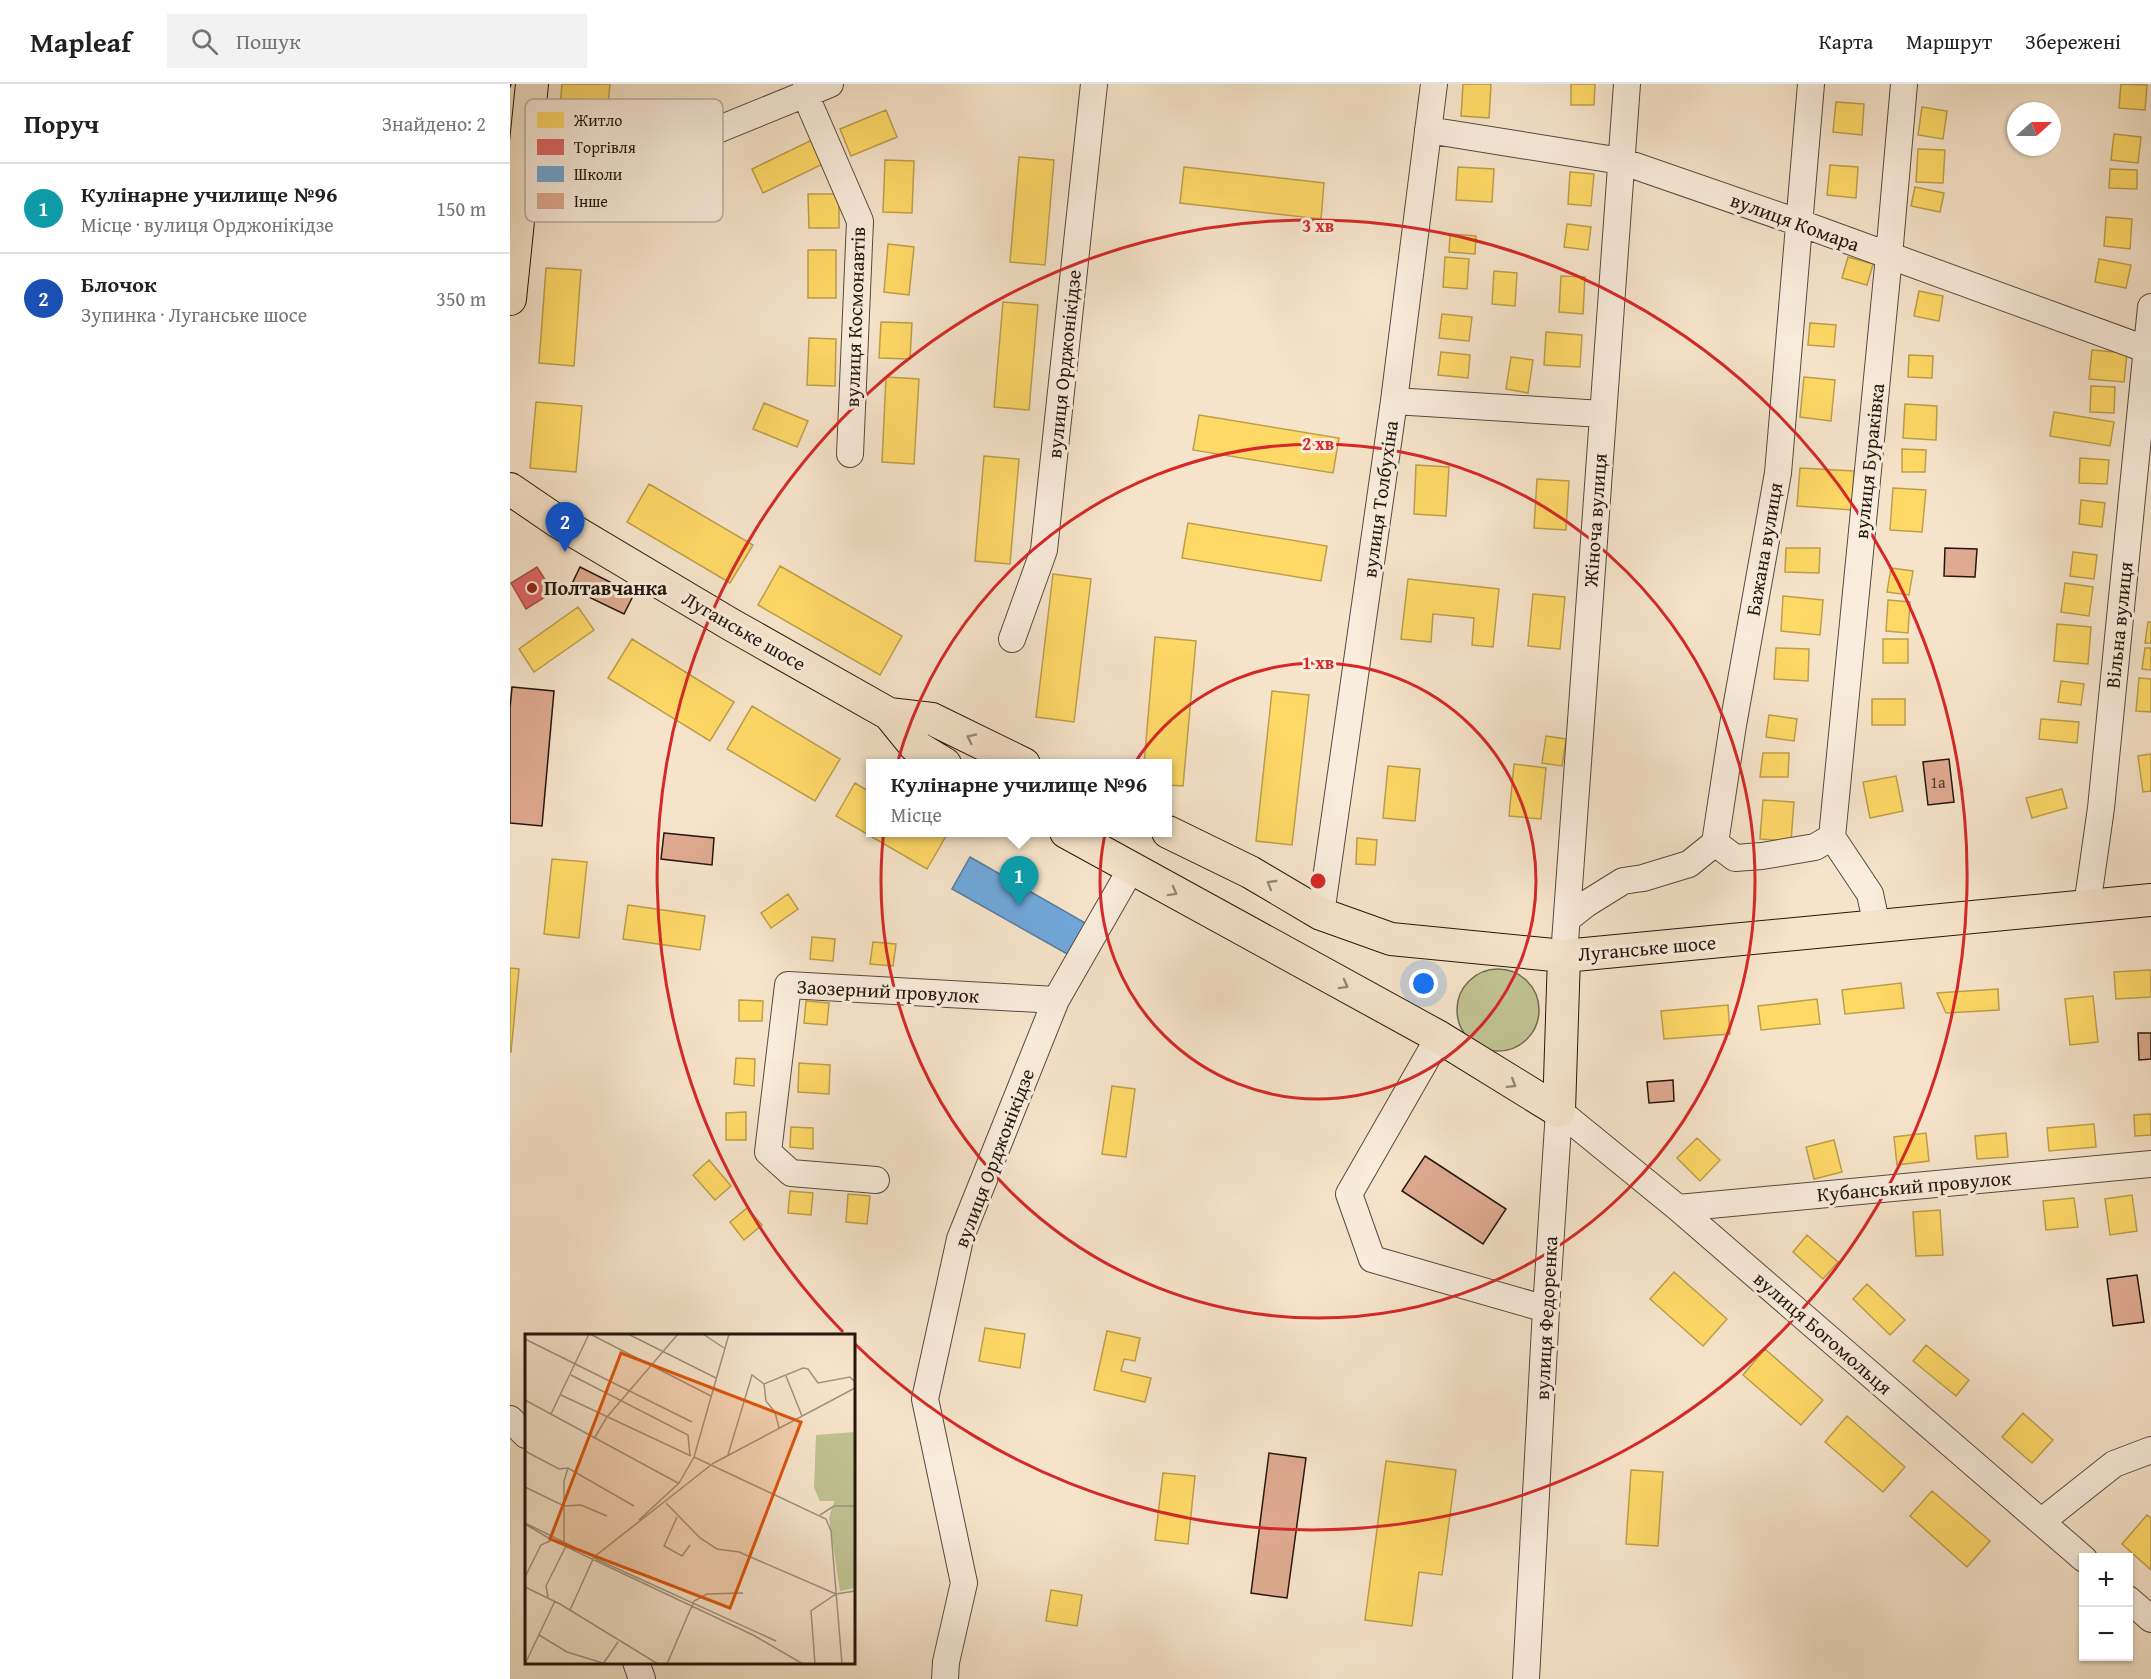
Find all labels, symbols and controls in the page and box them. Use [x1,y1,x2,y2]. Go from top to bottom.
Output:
search box [167,14,587,68]
text: Mapleaf [30,21,131,62]
icon: search [188,25,221,58]
text: Пошук [236,25,301,57]
text: Карта [1819,26,1873,57]
text: Маршрут [1906,26,1992,57]
text: Збережені [2025,26,2121,57]
legend [525,99,723,222]
north arrow [2007,102,2061,156]
text: Поруч [24,104,99,143]
text: Житло [573,108,622,132]
text: Знайдено: 2 [382,109,486,138]
text: Торгівля [574,135,636,159]
text: Школи [574,162,623,186]
text: Кулінарне училище №96 [81,178,337,210]
street label: вулиця Комара [1727,185,1864,258]
text: Інше [574,189,608,213]
text: 1 [38,194,49,223]
text: 150 m [436,194,486,223]
text: Місце · вулиця Орджонікідзе [81,210,334,239]
text: 3 хв [1302,212,1334,239]
street label: вулиця Космонавтів [837,226,872,408]
text: Блочок [81,268,157,300]
street label: вулиця Орджонікідзе [1039,268,1088,460]
text: 2 [38,284,49,313]
text: 350 m [436,284,486,313]
text: Зупинка · Луганське шосе [81,300,307,329]
street label: вулиця Бураківка [1846,381,1891,540]
street label: вулиця Толбухіна [1354,418,1405,579]
text: 2 хв [1302,430,1334,457]
street label: Жіноча вулиця [1575,452,1614,589]
street label: Бажана вулиця [1738,480,1790,618]
pin: 2 [546,502,584,552]
street label: Вільна вулиця [2097,560,2140,690]
place label: Полтавчанка [544,573,668,602]
marker: Полтавчанка [525,581,539,595]
street label: Луганське шосе [677,583,812,678]
text: 1 хв [1302,649,1334,676]
one-way arrow [966,734,977,746]
popup [866,759,1172,837]
text: Кулінарне училище №96 [891,768,1147,800]
house number: 1а [1930,770,1946,794]
text: Місце [891,800,942,829]
pin: 1 [1000,856,1038,906]
centre of rings [1308,871,1328,891]
one-way arrow [1267,880,1277,892]
one-way arrow [1166,885,1177,896]
street label: Луганське шосе [1577,927,1717,968]
your location [1409,969,1438,998]
street label: Заозерний провулок [796,971,980,1010]
one-way arrow [1337,978,1348,989]
street label: вулиця Орджонікідзе [946,1064,1041,1252]
one-way arrow [1506,1076,1516,1088]
street label: Кубанський провулок [1816,1163,2013,1208]
street label: вулиця Федоренка [1527,1235,1564,1401]
street label: вулиця Богомольця [1748,1264,1899,1401]
inset map [525,1334,855,1664]
map controls [2079,1553,2133,1661]
button: + [2079,1553,2133,1607]
button: − [2079,1607,2133,1661]

